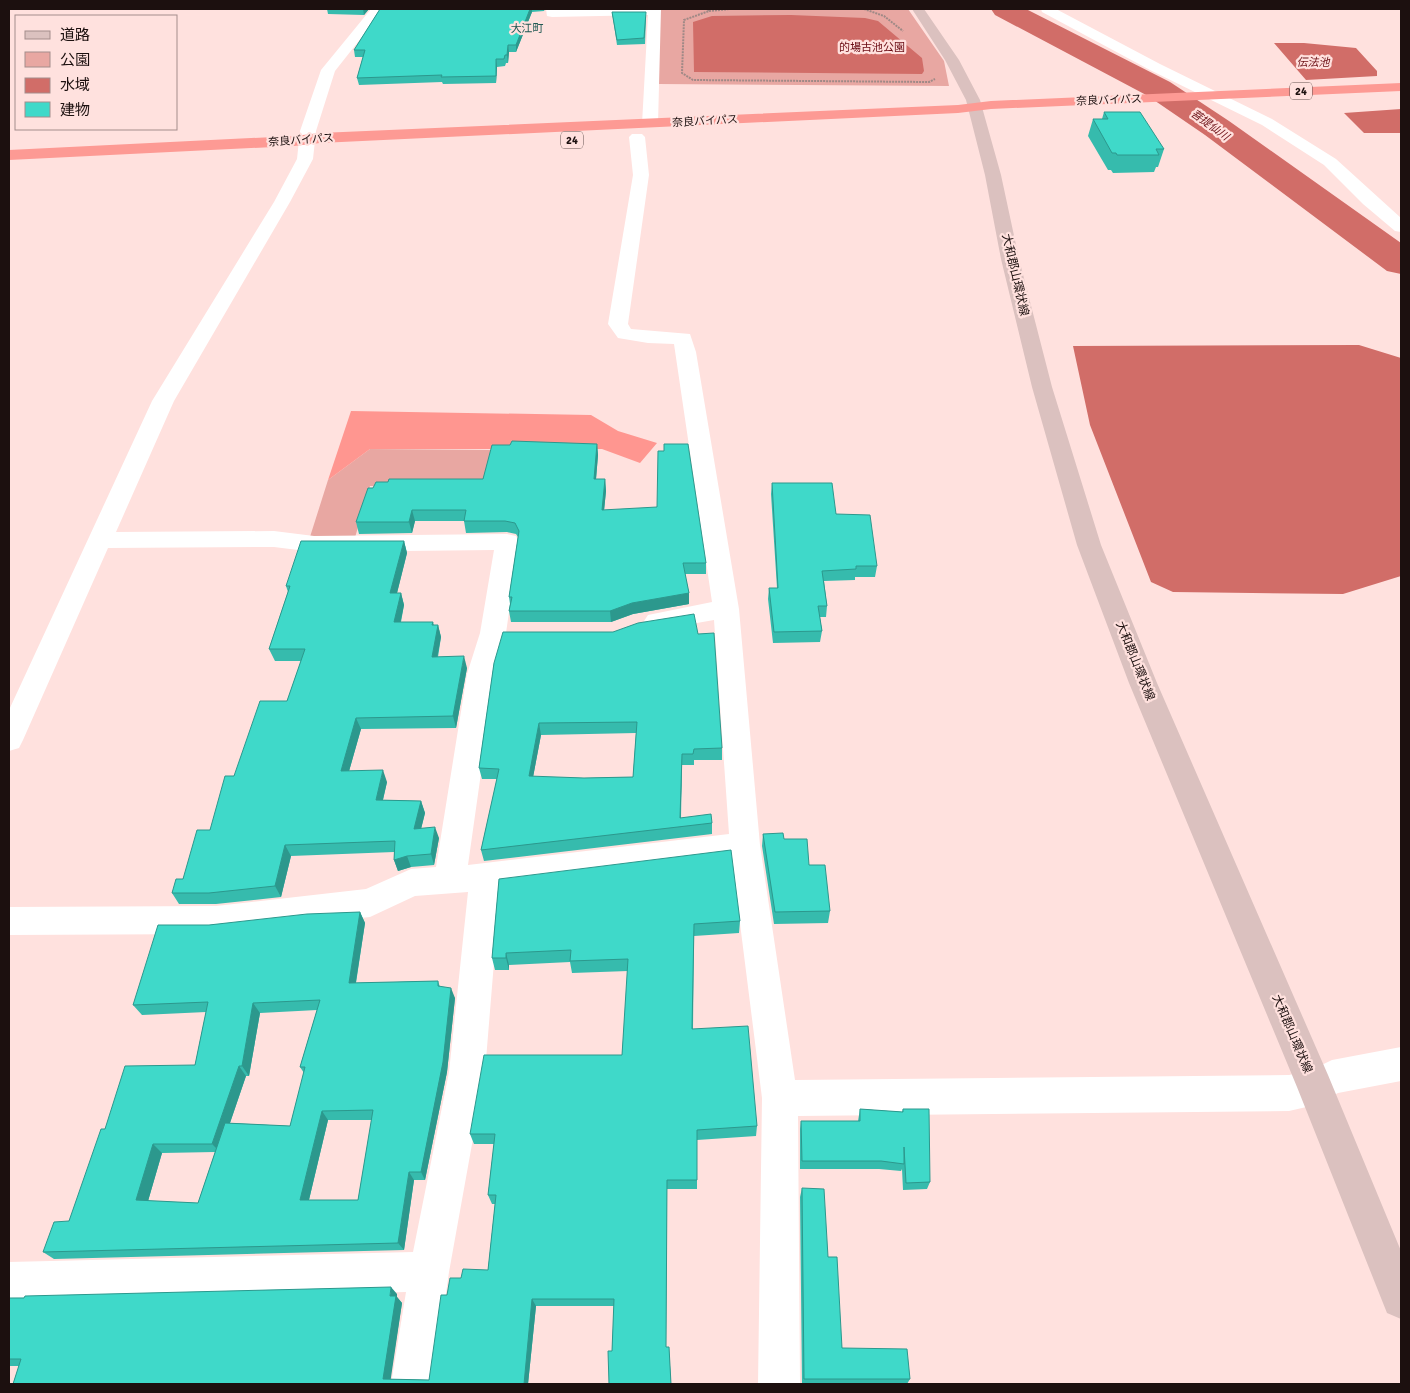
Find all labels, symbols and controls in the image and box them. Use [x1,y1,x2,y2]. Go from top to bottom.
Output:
legend [15,15,178,130]
district label: 大江町 [511,22,544,35]
text: 道路 [60,26,90,44]
park label: 的場古池公園 [839,41,905,54]
text: 公園 [60,51,90,69]
water label: 伝法池 [1297,56,1330,69]
text: 水域 [60,76,90,94]
road number: 24 [1290,82,1312,100]
street label: 奈良バイパス [1076,92,1142,108]
text: 建物 [60,101,90,119]
water label: 菩提仙川 [1188,107,1232,144]
street label: 奈良バイパス [672,113,738,129]
street label: 奈良バイパス [268,131,334,149]
road number: 24 [561,132,583,148]
street label: 大和郡山環状線 [998,232,1032,318]
street label: 大和郡山環状線 [1112,619,1158,703]
street label: 大和郡山環状線 [1269,992,1315,1076]

